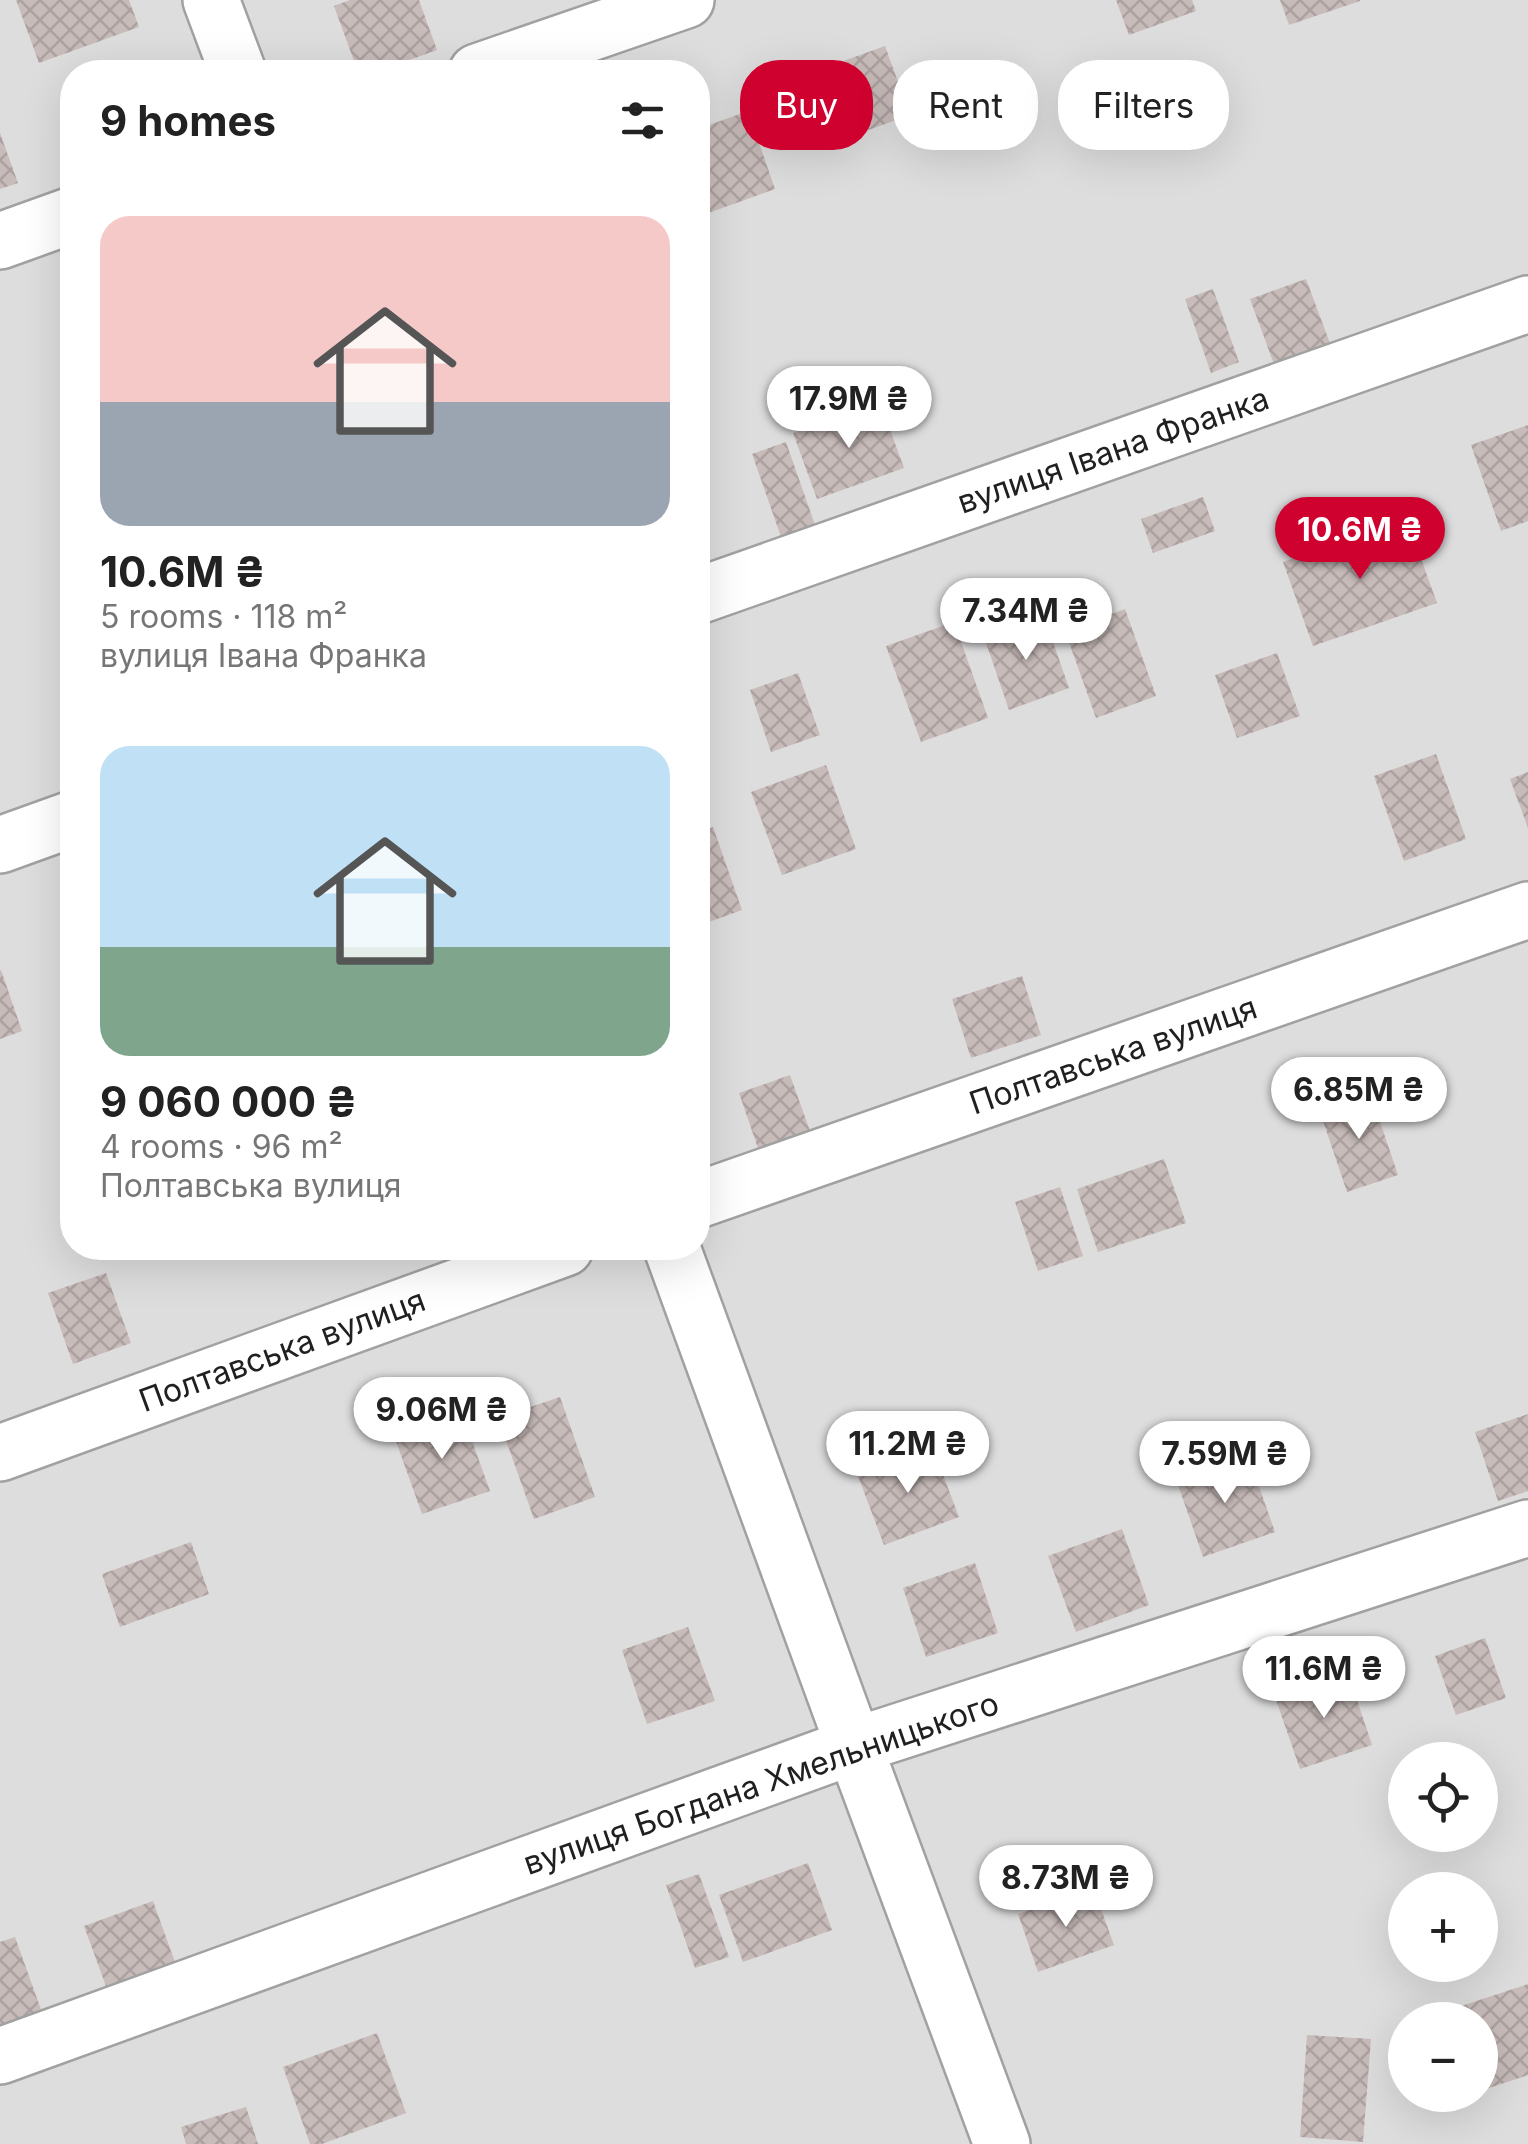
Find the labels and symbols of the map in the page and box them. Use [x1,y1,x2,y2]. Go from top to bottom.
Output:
pin: 17.9M ₴ [757,366,941,451]
street label: вулиця Івана Франка [952,378,1274,522]
pin: 10.6M ₴ [1268,497,1452,582]
pin: 7.34M ₴ [934,578,1118,663]
street label: Полтавська вулиця [964,987,1262,1123]
pin: 6.85M ₴ [1267,1057,1451,1142]
street label: Полтавська вулиця [134,1280,430,1420]
pin: 9.06M ₴ [350,1377,534,1462]
pin: 11.2M ₴ [816,1411,1000,1496]
pin: 7.59M ₴ [1133,1421,1317,1506]
pin: 11.6M ₴ [1232,1636,1416,1721]
street label: вулиця Богдана Хмельницького [518,1683,1004,1883]
pin: 8.73M ₴ [974,1845,1158,1930]

